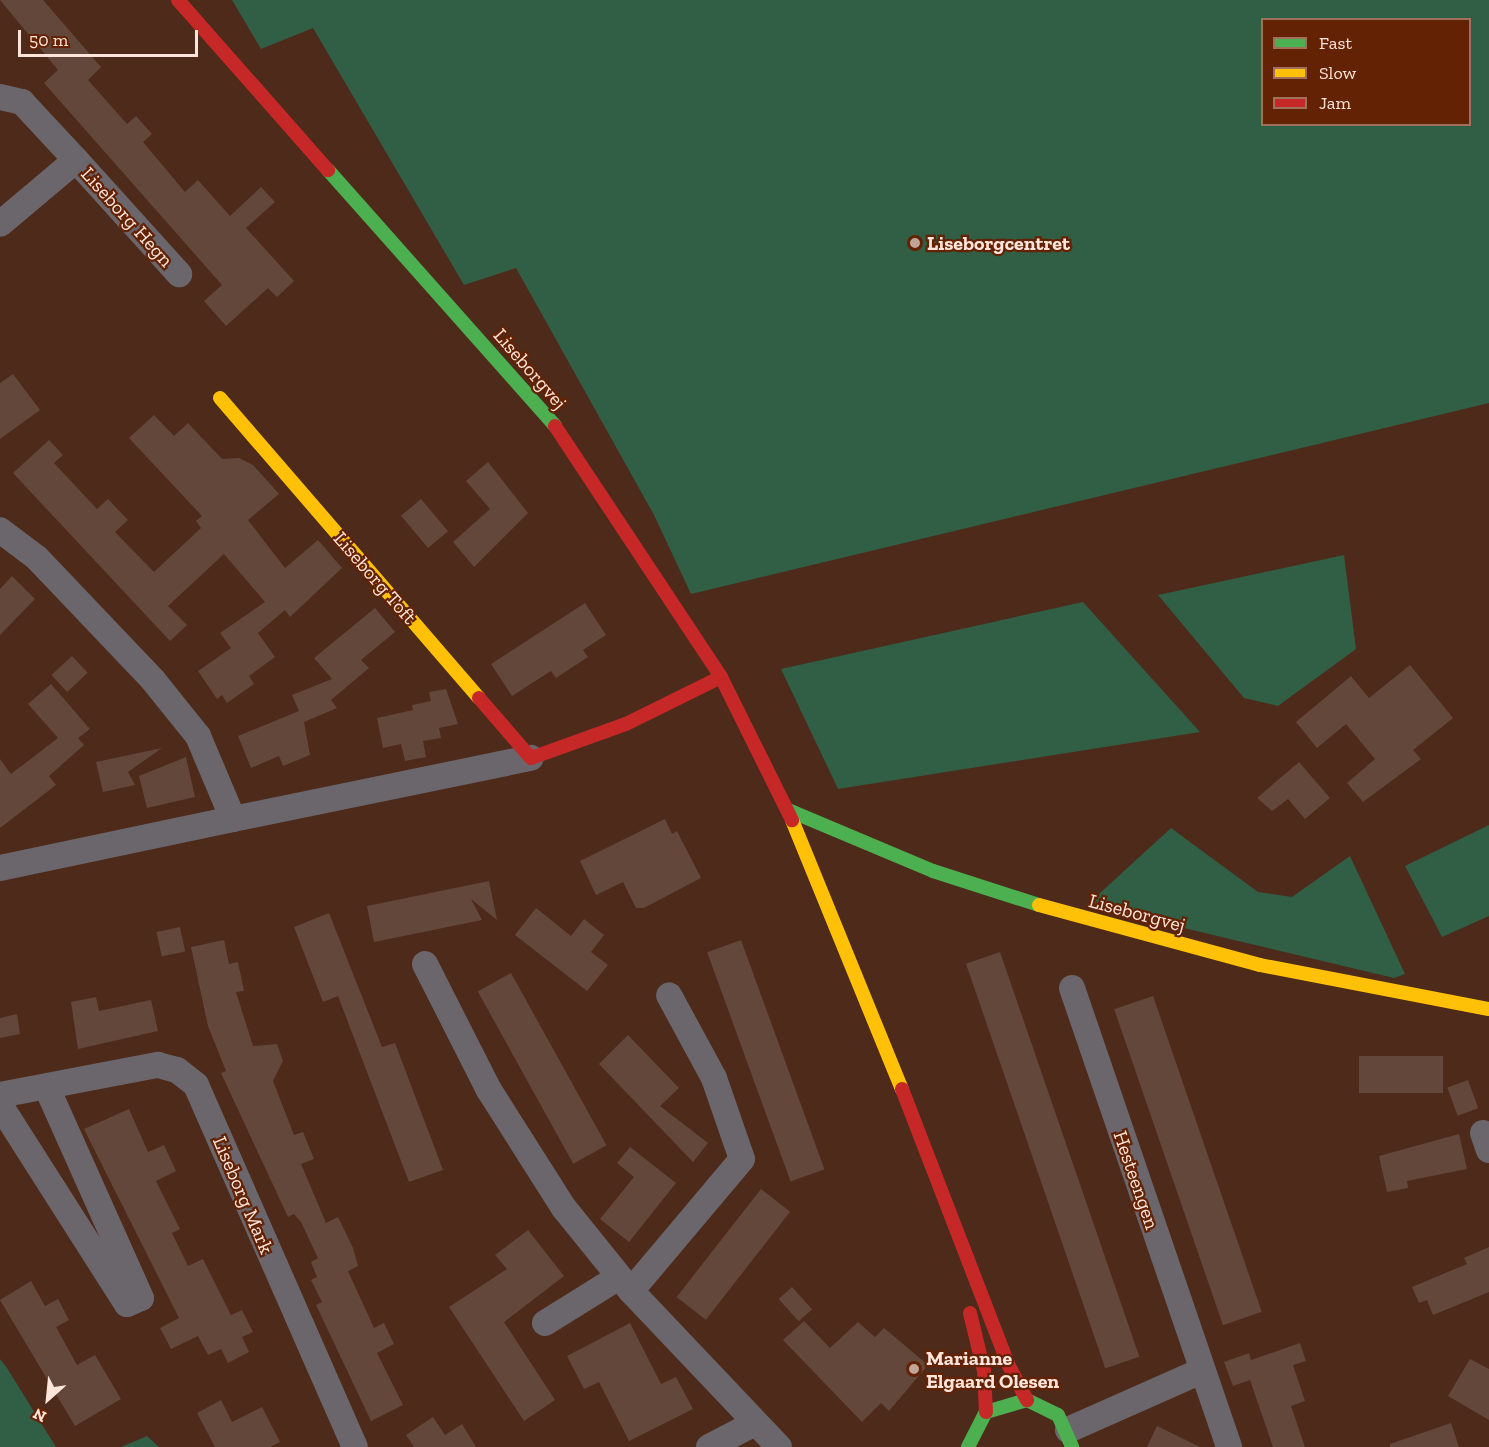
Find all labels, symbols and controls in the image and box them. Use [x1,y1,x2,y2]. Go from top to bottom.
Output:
scale bar [21,18,201,56]
legend [1261,18,1471,126]
text: 50 m [29,29,68,51]
text: Fast [1319,32,1352,54]
text: Slow [1319,62,1356,84]
text: Jam [1319,92,1351,114]
street label: Liseborg Hegn [76,162,178,272]
place label: Liseborgcentret [927,231,1070,255]
marker: Liseborgcentret [908,236,922,250]
street label: Liseborgvej [488,324,572,414]
street label: Liseborg Toft [328,527,422,629]
street label: Liseborgvej [1086,889,1188,937]
street label: Hesteengen [1108,1128,1164,1232]
street label: Liseborg Mark [207,1133,279,1257]
place label: Marianne Elgaard Olesen [926,1346,1059,1393]
marker: Marianne Elgaard Olesen [907,1362,921,1376]
north arrow [18,1369,78,1429]
text: N [30,1404,49,1427]

